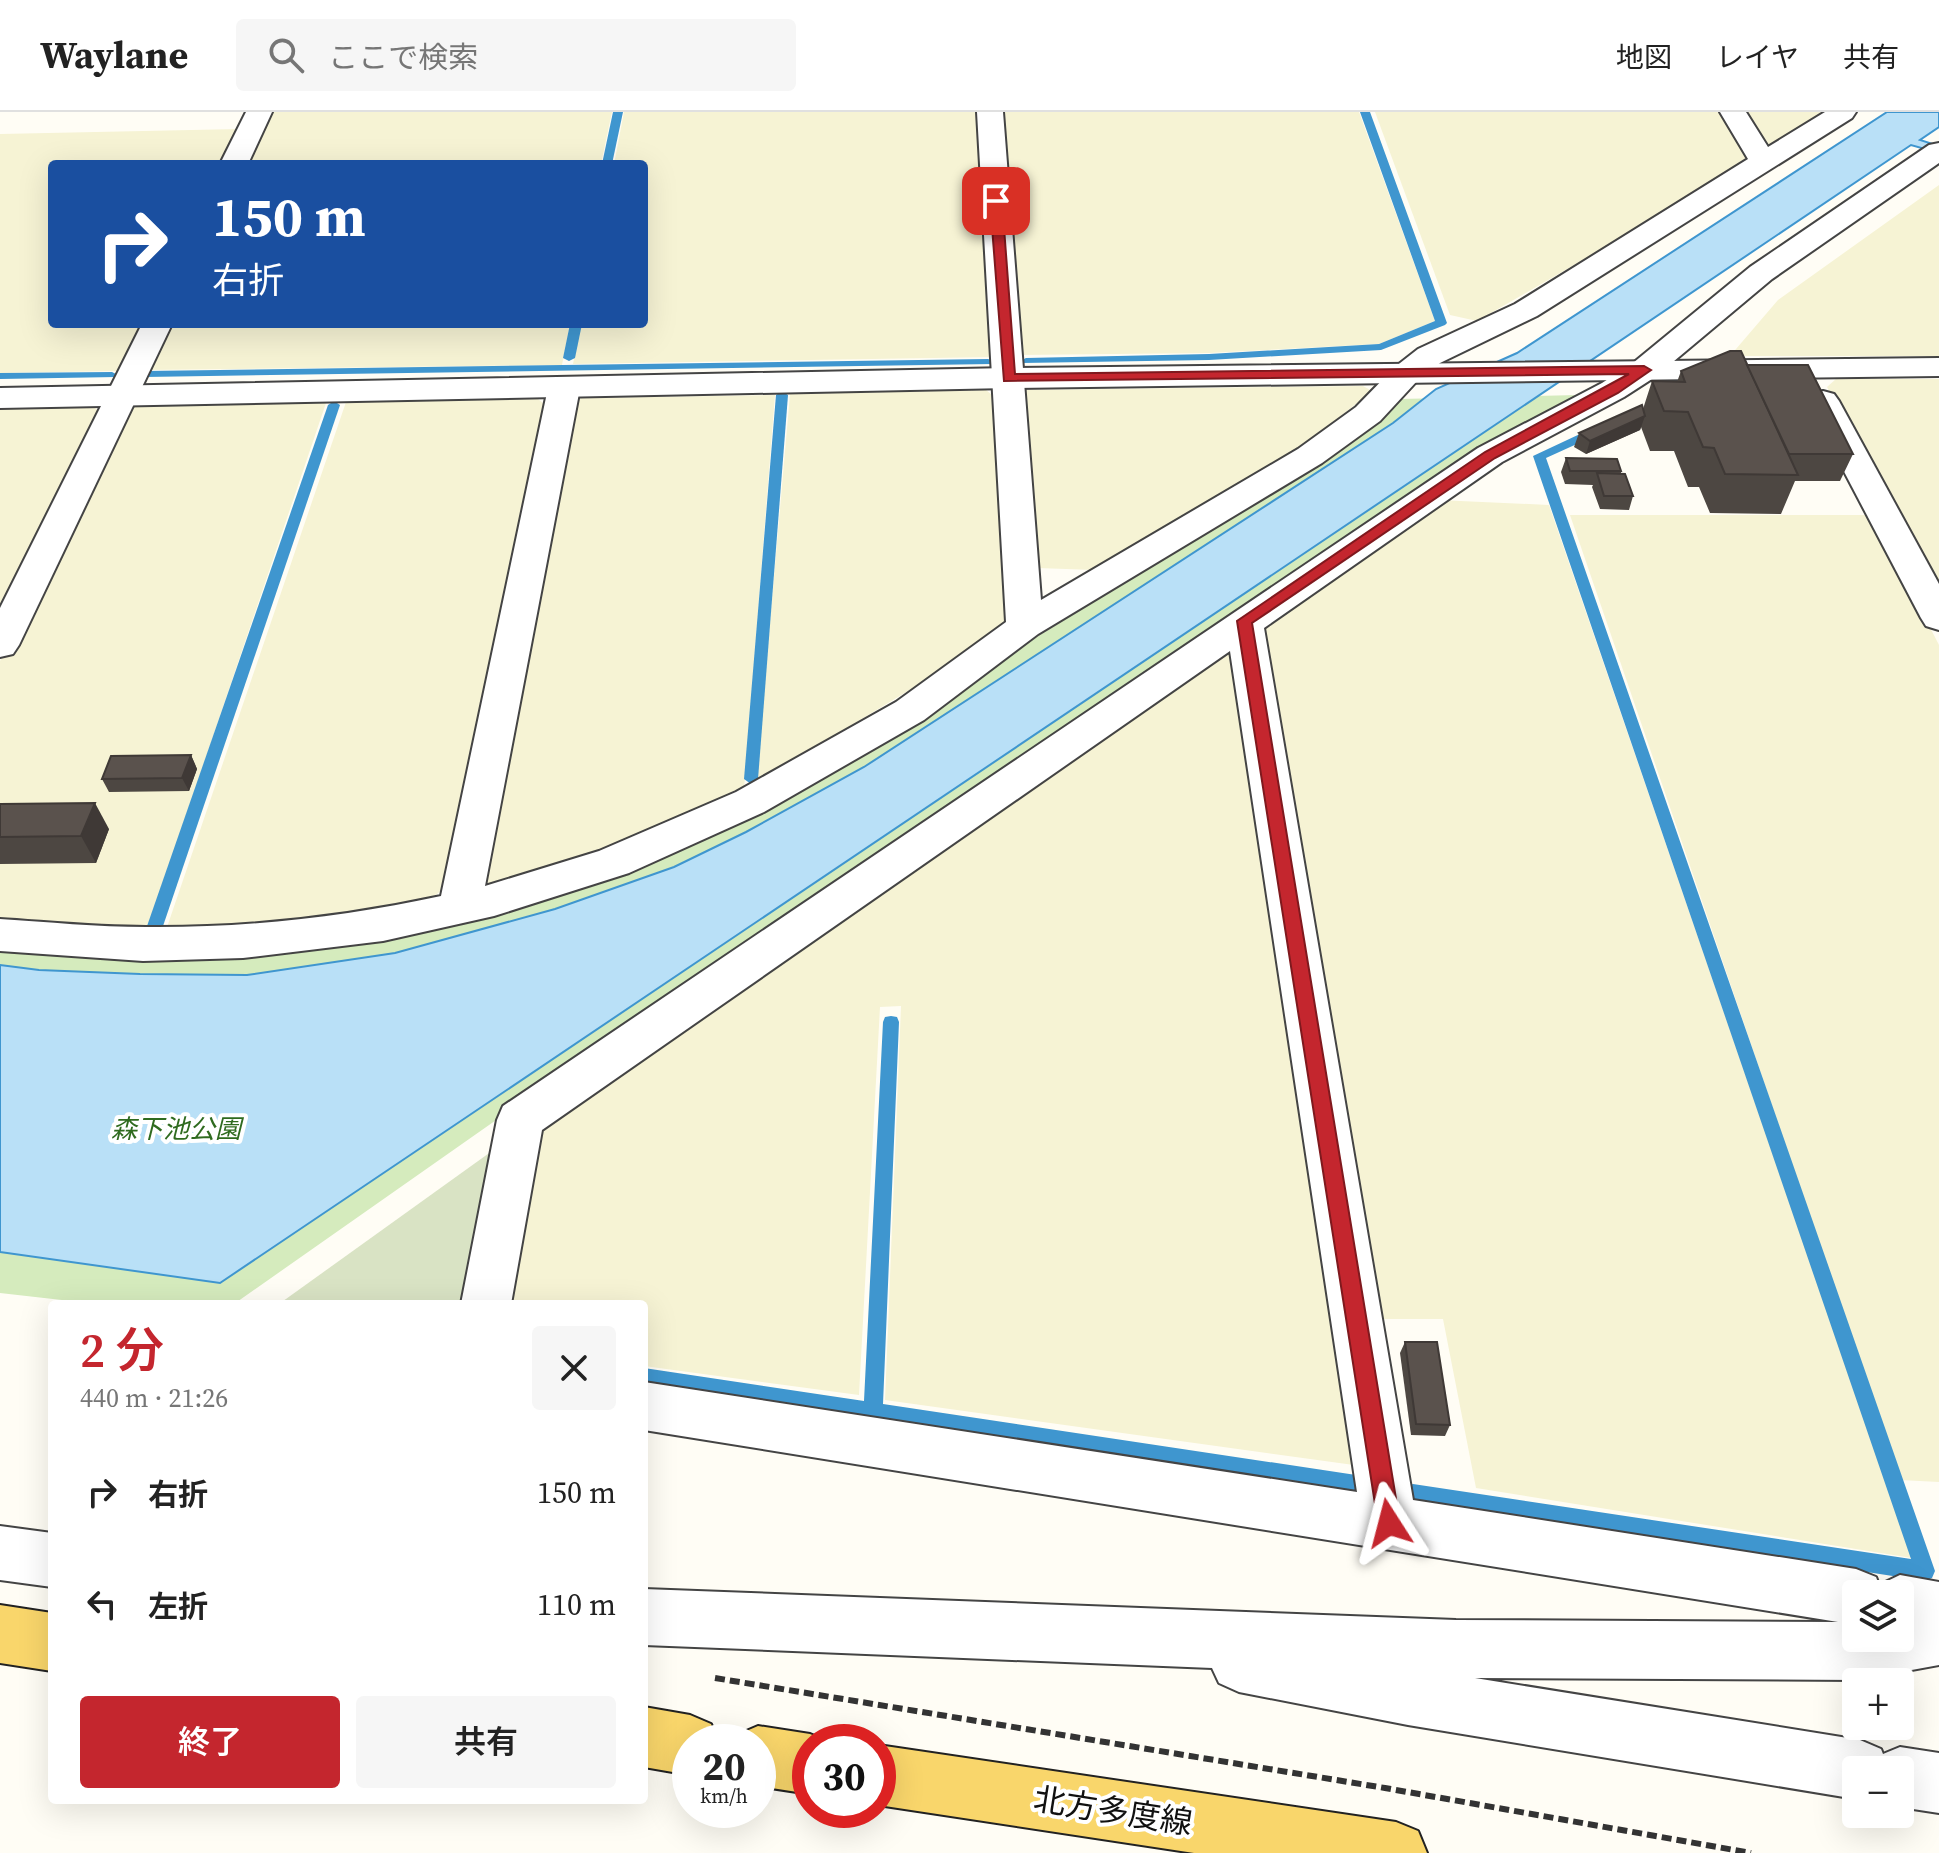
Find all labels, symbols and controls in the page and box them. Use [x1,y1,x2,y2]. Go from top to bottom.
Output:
search box [236,19,796,91]
text: Waylane [40,29,188,81]
icon: search [264,33,308,77]
text: ここで検索 [328,37,478,78]
text: 地図 [1616,38,1672,76]
text: レイヤ [1716,38,1799,76]
text: 共有 [1843,38,1899,76]
pin [962,167,1030,235]
text: 150 m [212,178,366,255]
icon: arrive [974,179,1018,223]
icon: right [80,192,184,296]
text: 右折 [212,256,284,305]
park label: 森下池公園 [111,1111,245,1147]
text: 2 分 [80,1317,164,1383]
button: close [532,1326,616,1410]
text: 440 m · 21:26 [80,1380,228,1416]
icon: right [80,1470,124,1514]
text: 150 m [537,1472,616,1513]
text: 右折 [148,1474,208,1515]
position arrow [1347,1481,1431,1565]
map controls [1842,1580,1914,1828]
button: layers [1842,1580,1914,1652]
icon: left [80,1582,124,1626]
text: 110 m [537,1584,616,1625]
text: 左折 [148,1586,208,1627]
button: + [1842,1668,1914,1740]
button: 終了 [80,1696,340,1788]
button: 共有 [356,1696,616,1788]
speed limit sign: 30 [792,1724,896,1828]
text: 20 [702,1739,746,1793]
button: − [1842,1756,1914,1828]
street label: 北方多度線 [1031,1777,1195,1845]
text: km/h [700,1782,748,1810]

